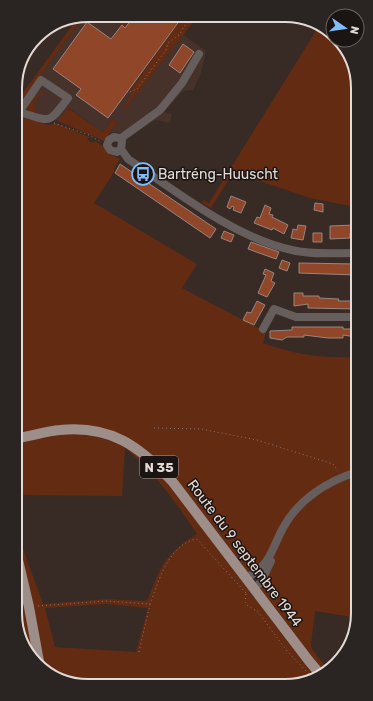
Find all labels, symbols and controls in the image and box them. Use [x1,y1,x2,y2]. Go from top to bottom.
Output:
north arrow [325,8,365,48]
text: N [347,25,361,36]
bus stop icon: Bartréng-Huuscht [130,161,156,187]
place label: Bartréng-Huuscht [158,166,279,183]
road number: N 35 [140,456,178,478]
street label: Route du 9 septembre 1944 [184,477,306,630]

